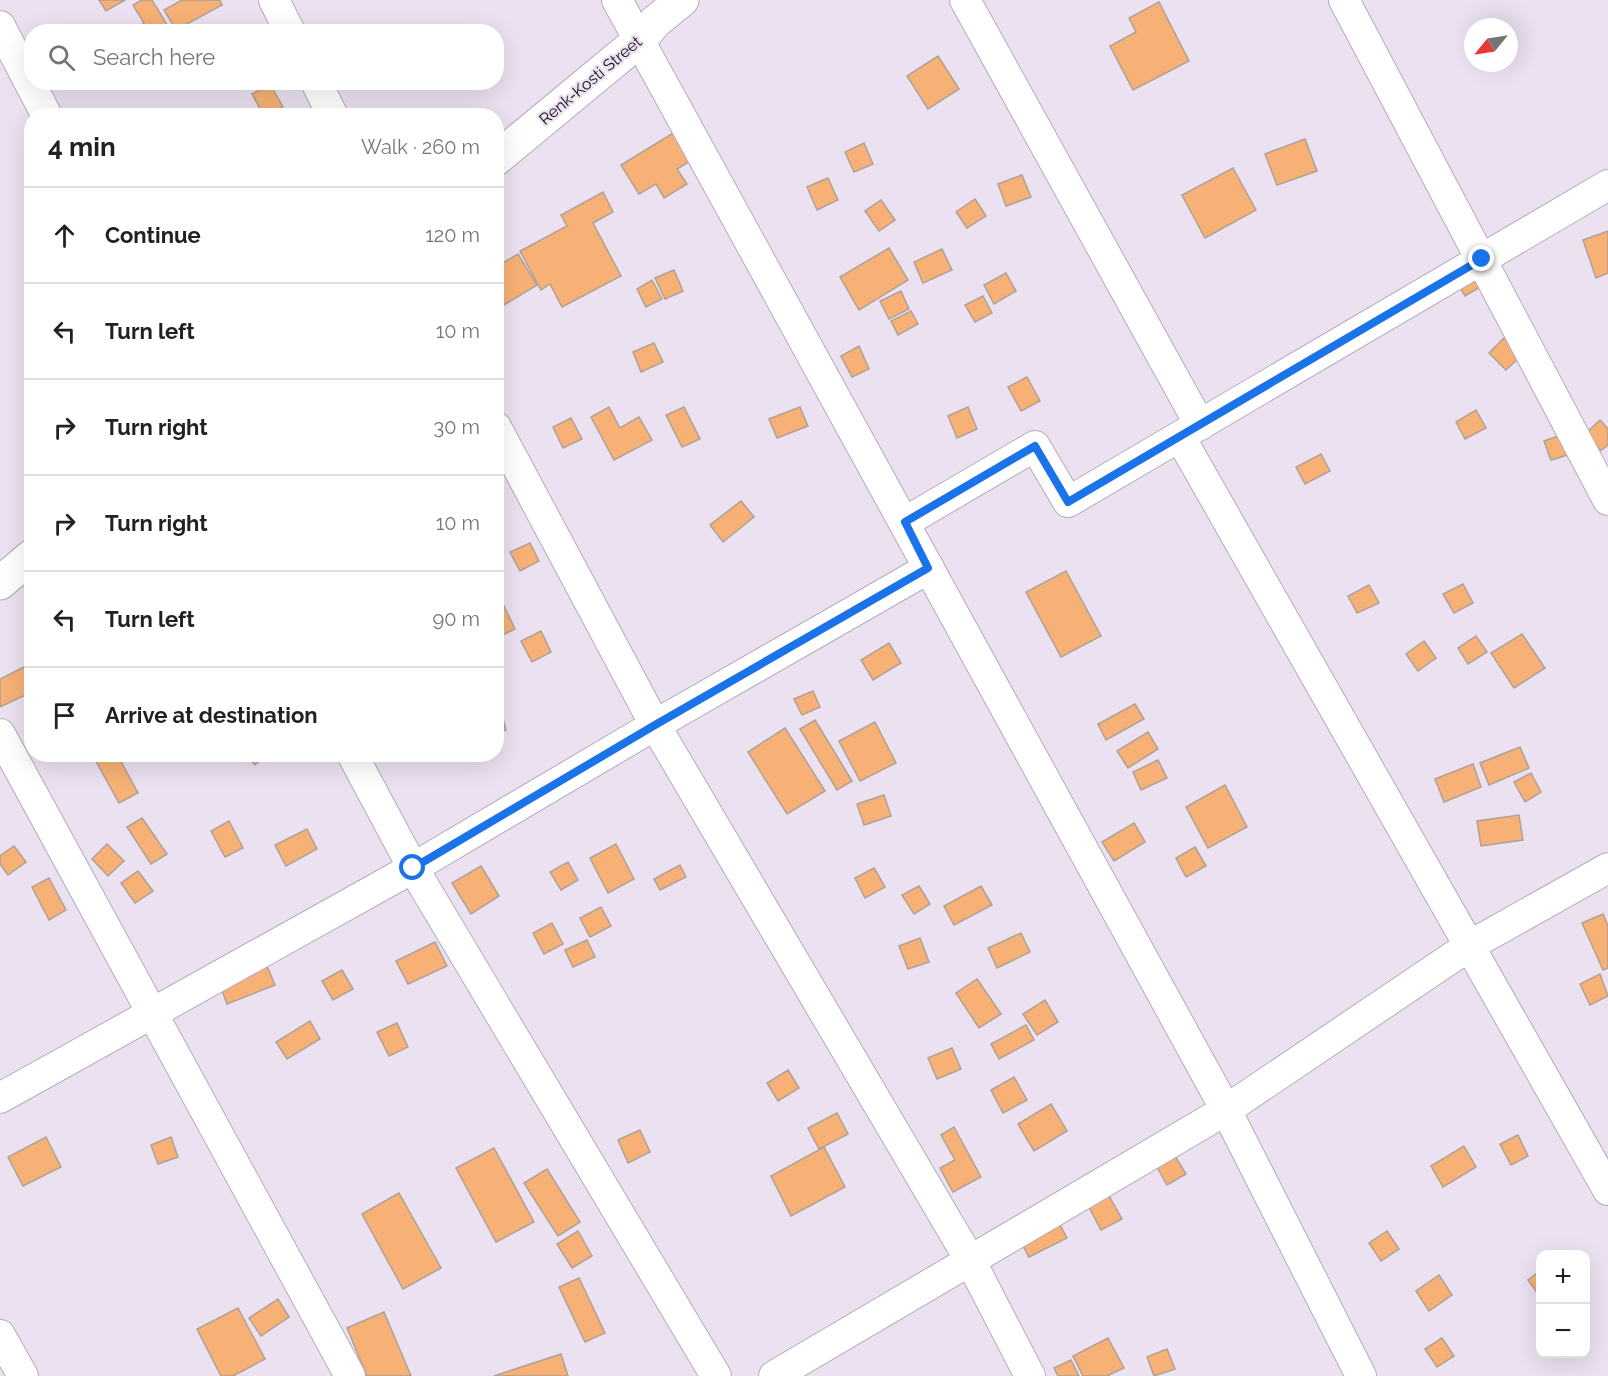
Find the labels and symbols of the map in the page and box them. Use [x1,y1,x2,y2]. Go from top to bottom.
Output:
north arrow [1464,18,1518,72]
street label: Renk-Kosti Street [535,32,646,129]
route end [1468,245,1494,271]
route start [399,854,425,880]

